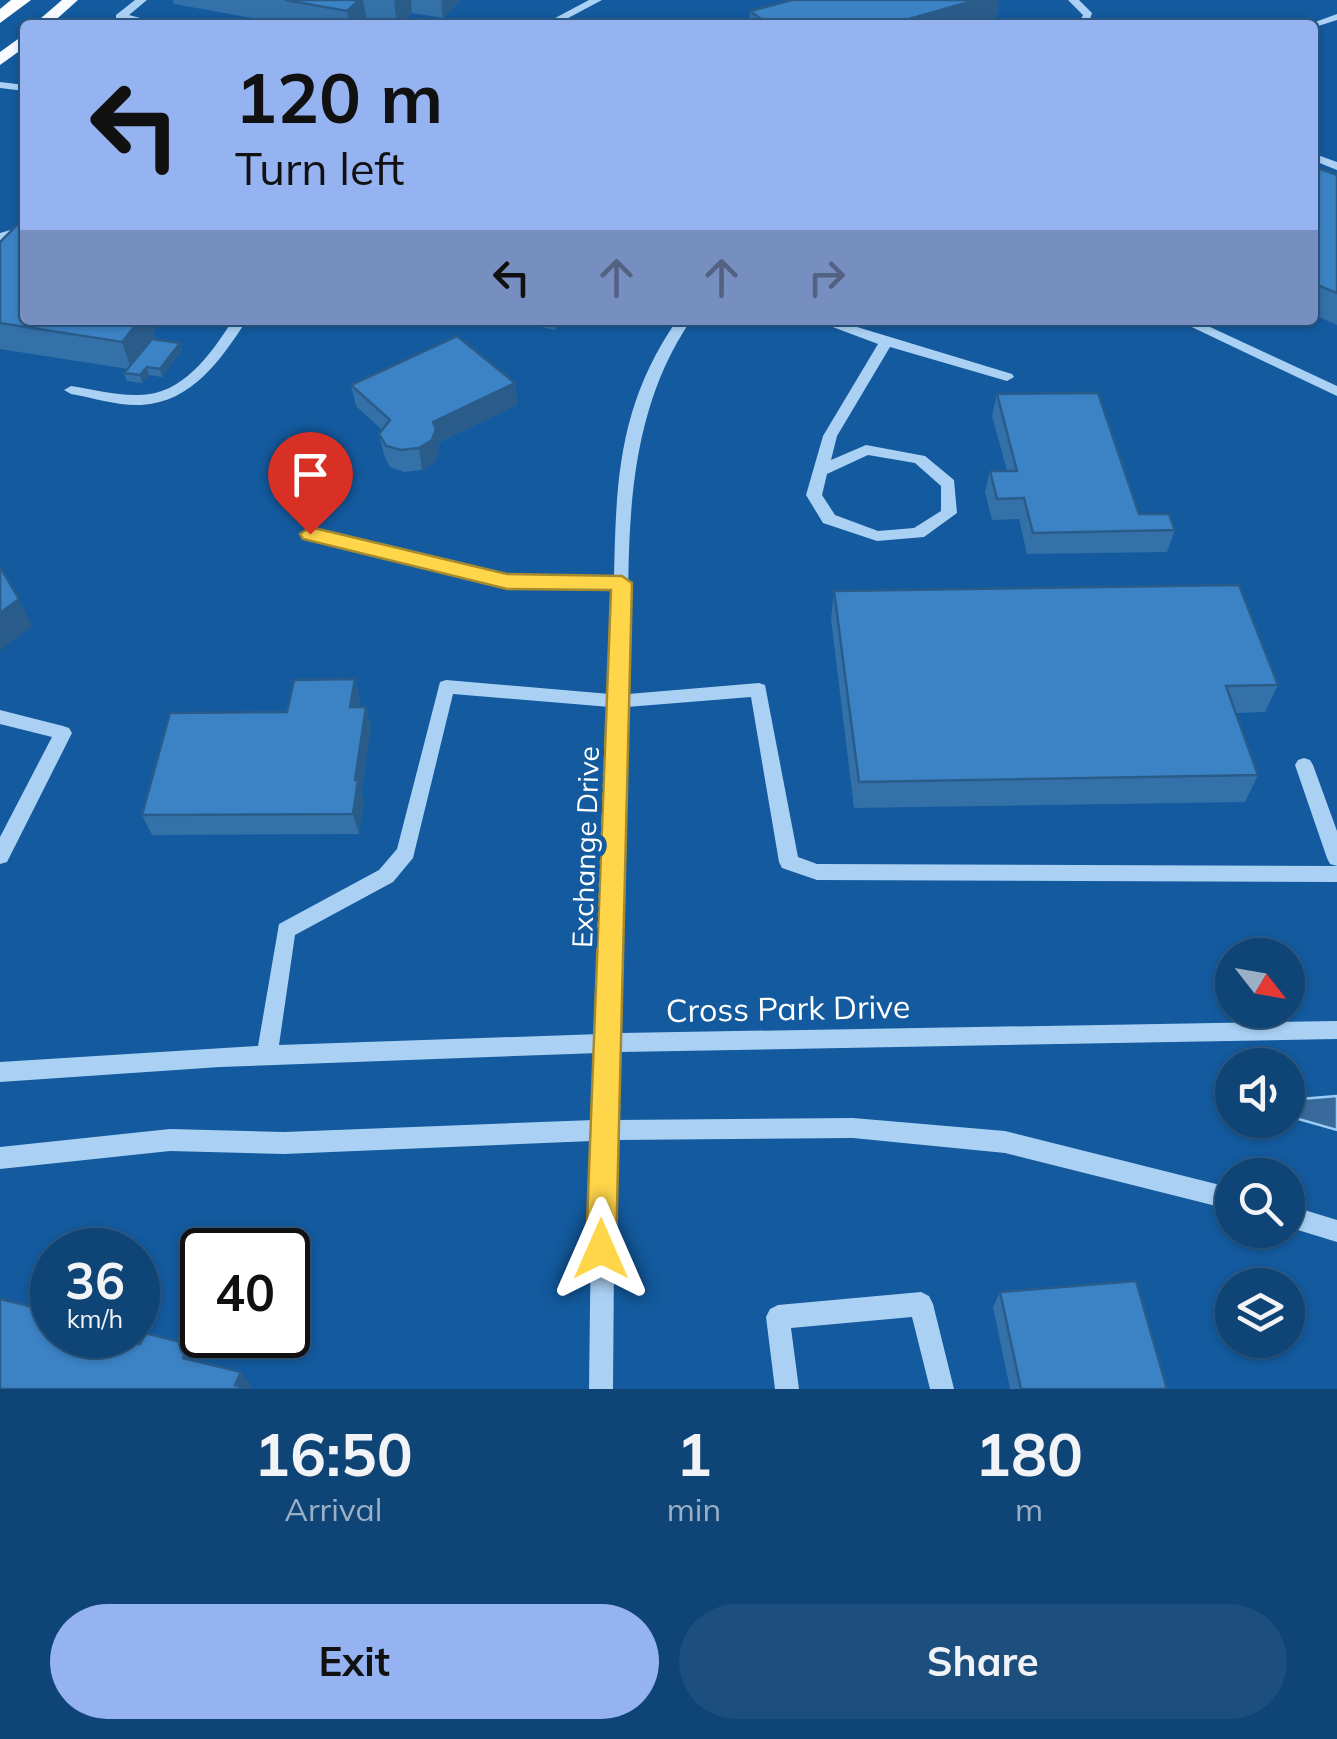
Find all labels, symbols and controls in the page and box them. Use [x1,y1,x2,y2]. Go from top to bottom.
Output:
text: 120 m [235,53,443,141]
icon: left [70,60,200,190]
text: Turn left [235,140,404,196]
icon: left [484,250,539,305]
icon: ahead [589,250,644,305]
icon: ahead [694,250,749,305]
icon: right [799,250,854,305]
pin [268,432,353,535]
icon: arrive [283,447,338,502]
street label: Exchange Drive [564,746,606,948]
north arrow [1215,938,1305,1028]
map controls [1215,938,1305,1358]
street label: Cross Park Drive [665,986,911,1030]
button: sound [1215,1048,1305,1138]
button: search [1215,1158,1305,1248]
position arrow [549,1197,653,1301]
speed limit sign: 40 [180,1228,310,1358]
text: 36 [65,1249,125,1312]
button: layers [1215,1268,1305,1358]
text: km/h [67,1303,123,1334]
text: 16:50 [254,1416,413,1491]
text: 1 [676,1416,712,1491]
text: 180 [975,1416,1083,1491]
text: Arrival [284,1489,382,1529]
text: min [667,1489,721,1529]
text: m [1015,1489,1043,1529]
button: Exit [50,1604,659,1719]
button: Share [679,1604,1287,1719]

